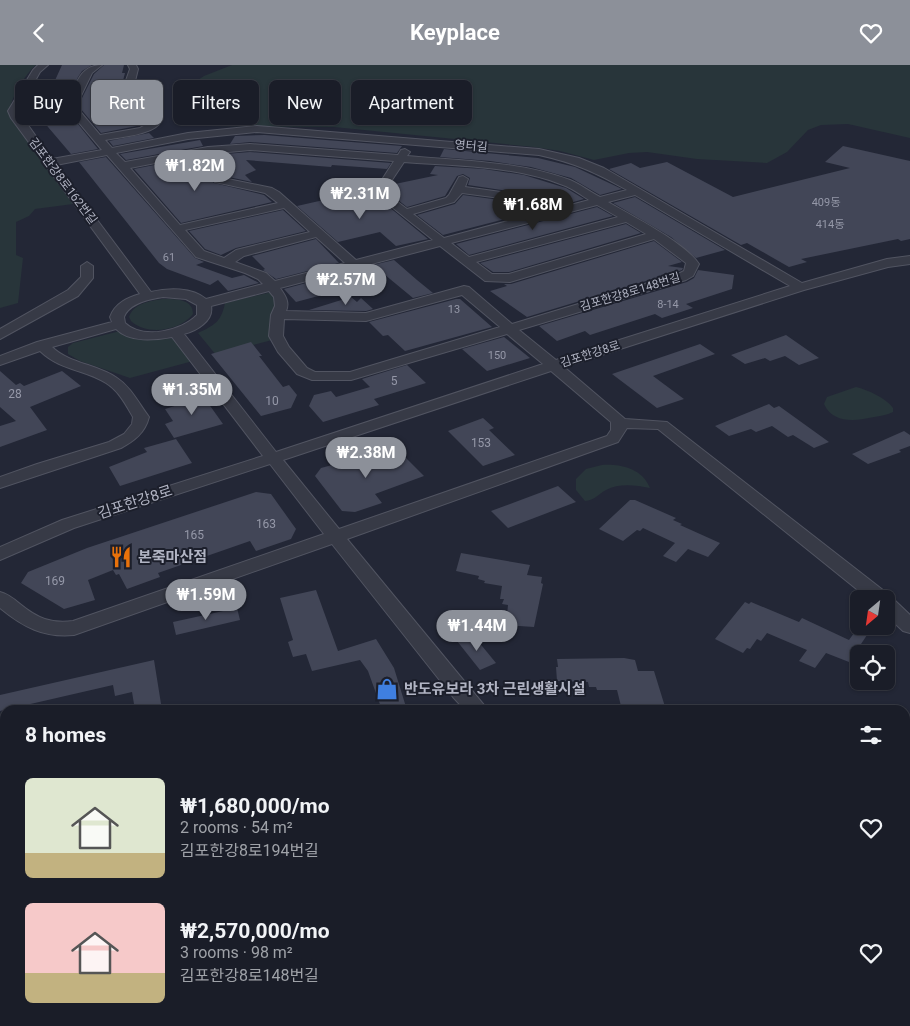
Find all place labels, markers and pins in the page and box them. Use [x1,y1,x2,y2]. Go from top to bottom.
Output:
pin: ₩1.82M [154,149,236,192]
pin: ₩2.31M [319,177,401,220]
pin: ₩1.68M [492,189,574,231]
pin: ₩2.57M [305,263,387,306]
pin: ₩1.35M [151,373,233,416]
pin: ₩2.38M [325,437,407,479]
restaurant icon: 본죽마산점 [108,544,134,570]
place label: 본죽마산점 [138,548,207,566]
pin: ₩1.59M [165,579,247,621]
pin: ₩1.44M [436,609,518,652]
shop icon: 반도유보라 3차 근린생활시설 [374,676,400,702]
place label: 반도유보라 3차 근린생활시설 [404,680,586,698]

